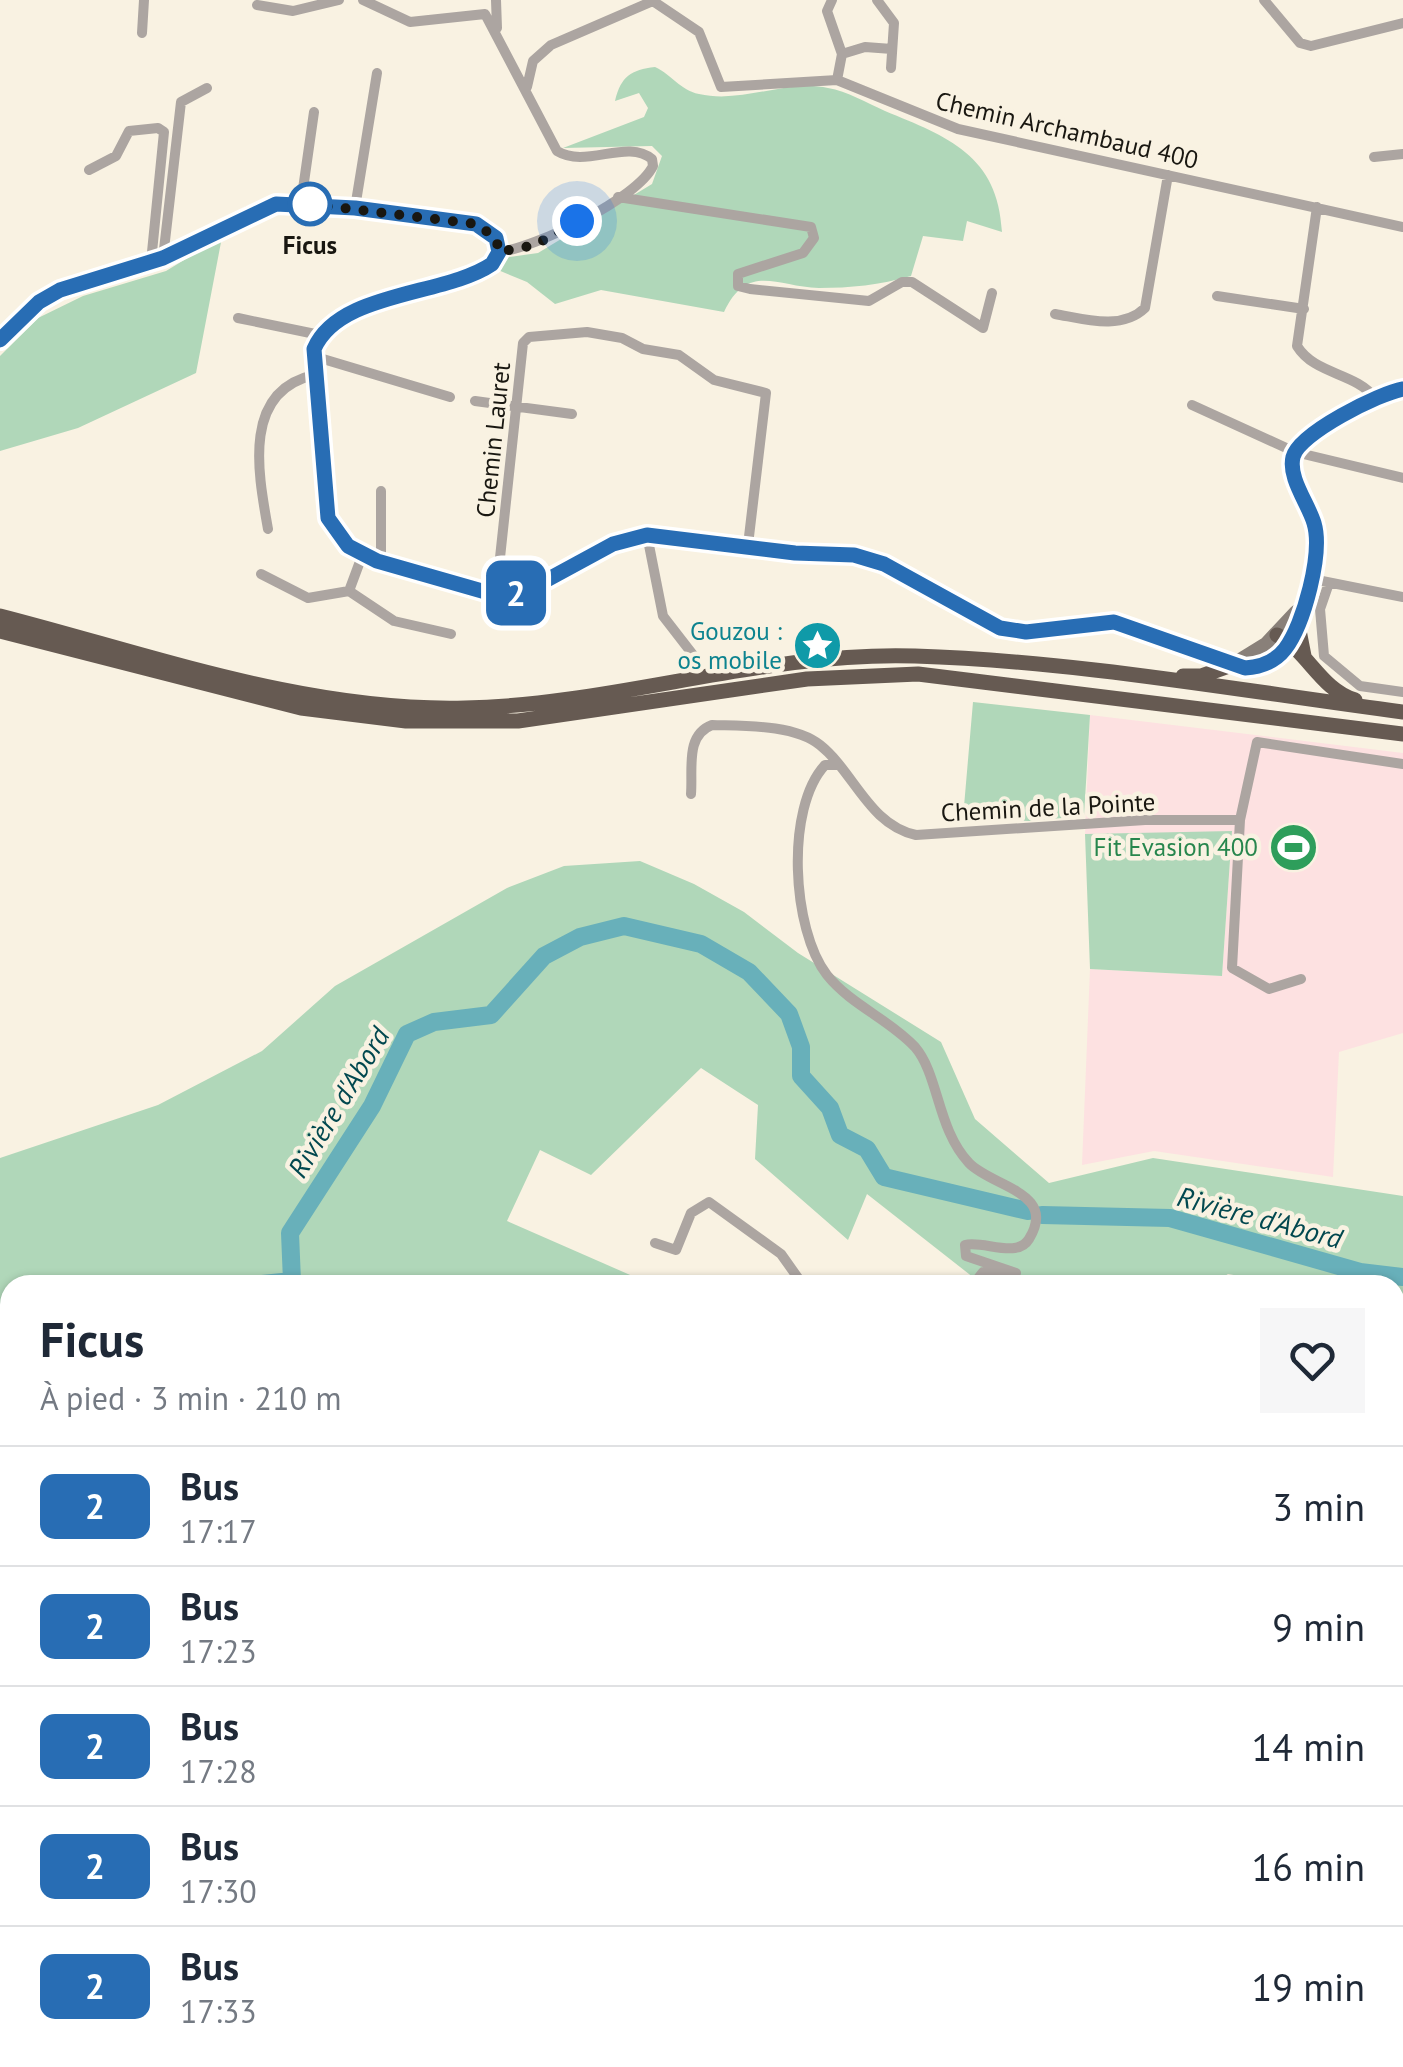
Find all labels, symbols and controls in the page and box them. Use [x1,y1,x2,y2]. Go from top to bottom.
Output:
street label: Chemin Archambaud 400 [933,84,1201,176]
marker: Ficus [289,183,331,225]
your location [552,196,602,246]
place label: Ficus [283,229,337,261]
street label: Chemin Lauret [469,360,517,519]
line badge: 2 [484,560,548,626]
text: 2 [506,570,526,616]
place label: Gouzou : os mobile [677,615,783,676]
place icon: Gouzou : os mobile [791,619,843,671]
street label: Chemin de la Pointe [940,785,1156,829]
sports icon: Fit Evasion 400 [1267,821,1319,873]
place label: Fit Evasion 400 [1094,831,1258,863]
water label: Rivière d'Abord [279,1019,398,1184]
water label: Rivière d'Abord [1173,1177,1347,1257]
text: Ficus [40,1308,144,1370]
button: heart [1260,1308,1365,1413]
text: À pied · 3 min · 210 m [40,1377,341,1419]
text: Bus [180,1461,239,1510]
text: 3 min [1272,1482,1365,1531]
text: 2 [85,1483,105,1529]
text: 17:17 [180,1510,257,1552]
text: Bus [180,1581,239,1630]
text: 9 min [1272,1602,1365,1651]
text: 2 [85,1603,105,1649]
text: 17:23 [180,1630,257,1672]
text: Bus [180,1701,239,1750]
text: 14 min [1252,1722,1365,1771]
text: 2 [85,1723,105,1769]
text: 17:28 [180,1750,257,1792]
text: Bus [180,1821,239,1870]
text: 16 min [1252,1842,1365,1891]
text: 2 [85,1843,105,1889]
text: 17:30 [180,1870,257,1912]
text: Bus [180,1941,239,1990]
text: 19 min [1252,1962,1365,2011]
text: 2 [85,1963,105,2009]
text: 17:33 [180,1990,257,2032]

